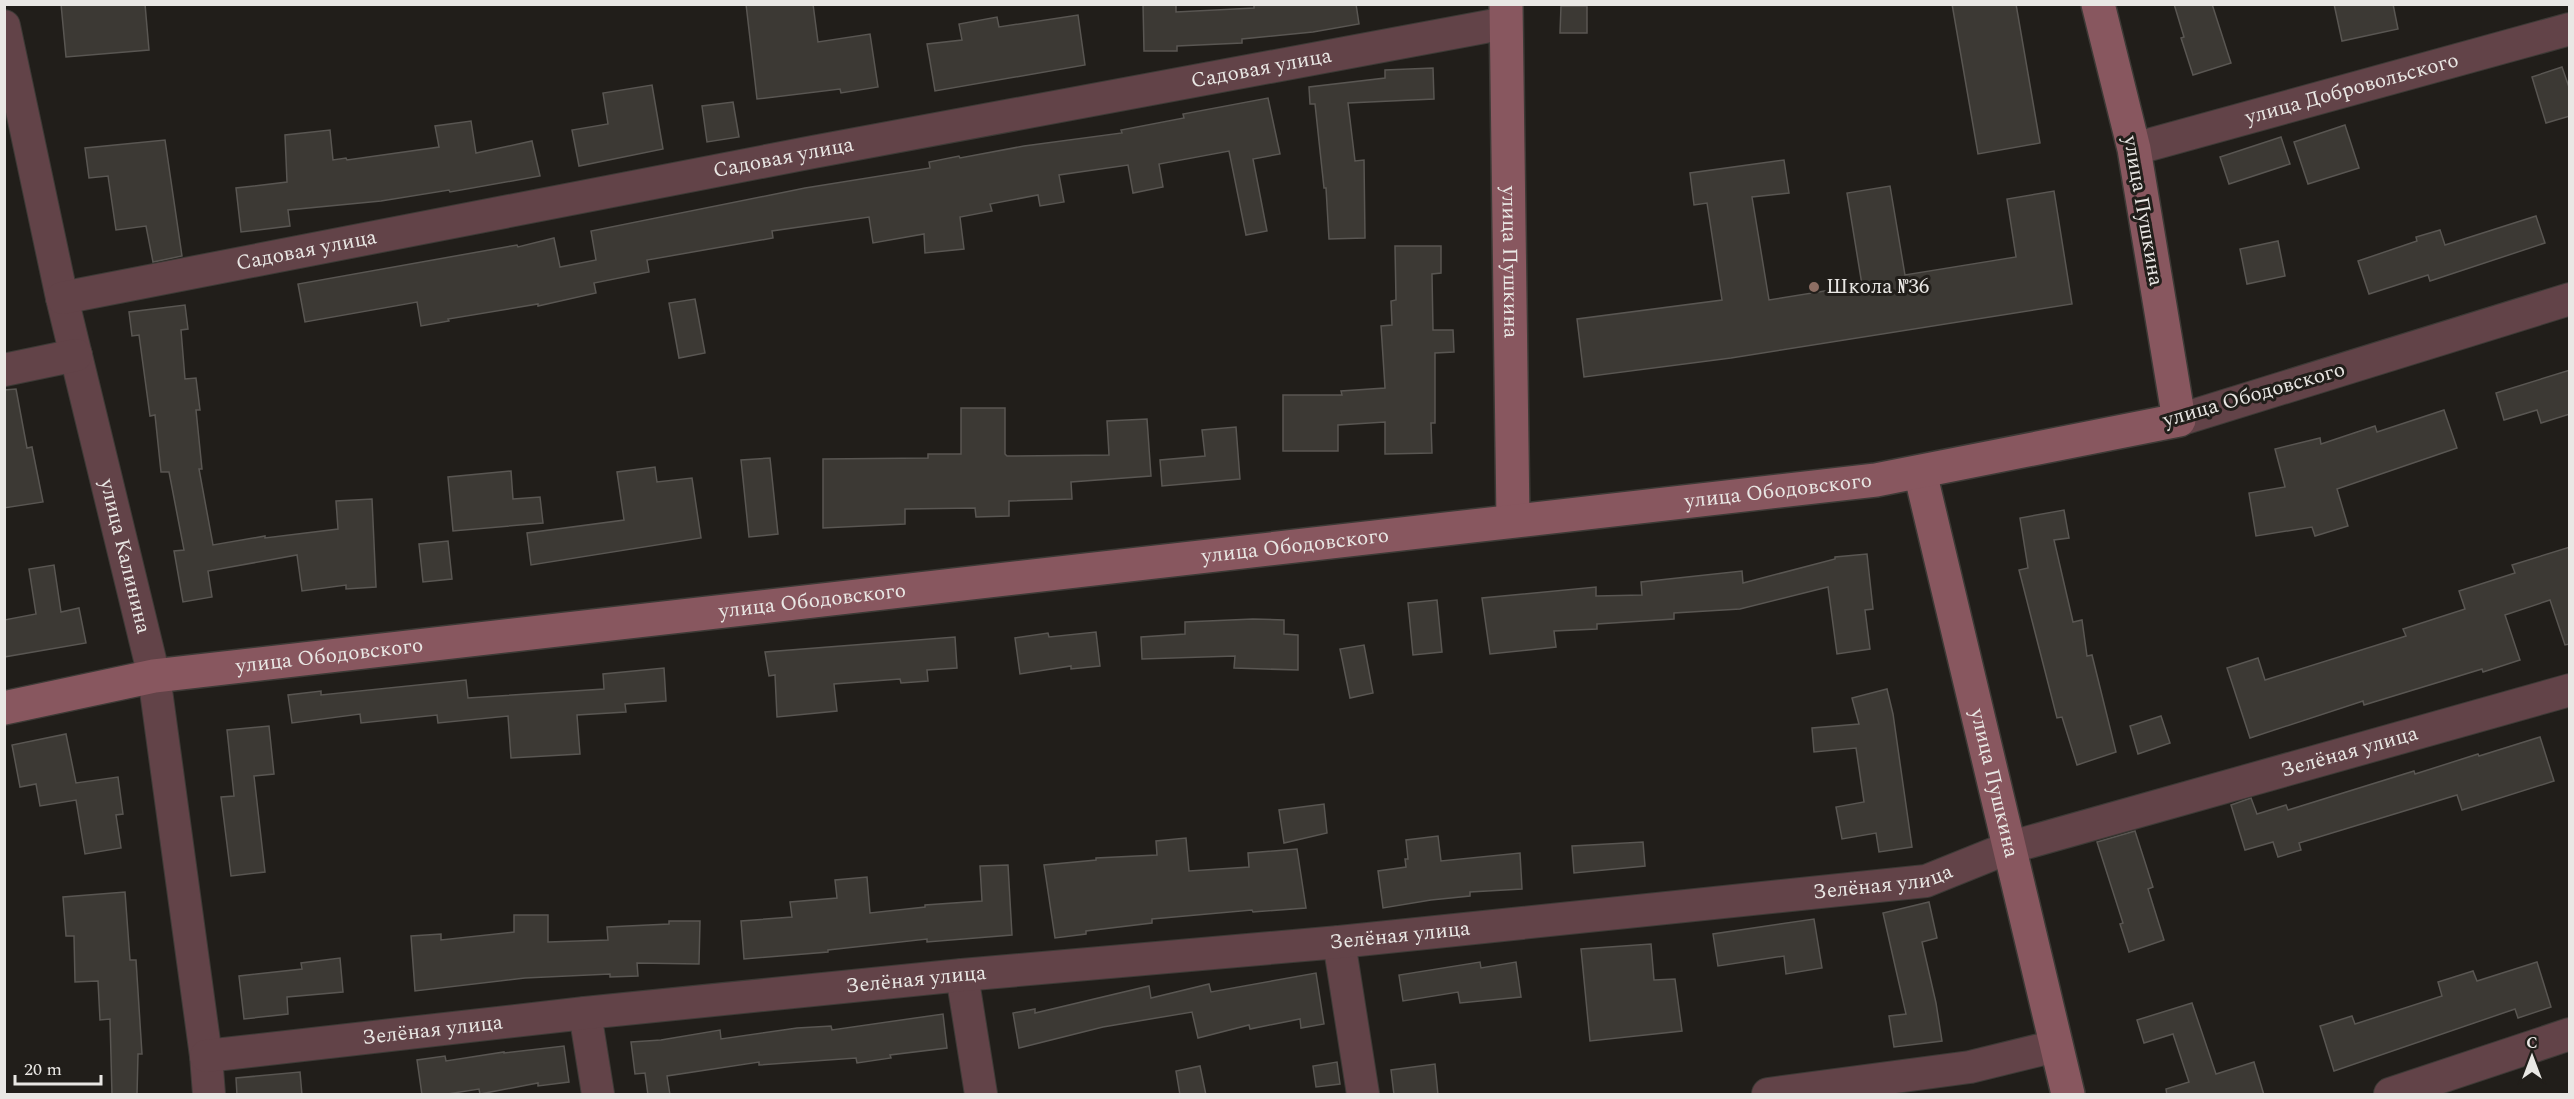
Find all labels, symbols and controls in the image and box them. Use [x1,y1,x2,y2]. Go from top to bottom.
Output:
street label: Садовая улица [1188,40,1335,97]
street label: улица Добровольского [2240,44,2462,134]
street label: Садовая улица [710,129,857,187]
street label: улица Пушкина [2114,132,2172,289]
street label: улица Пушкина [1492,185,1527,339]
street label: Садовая улица [233,221,380,280]
place label: Школа №36 [1826,271,1929,303]
marker: Школа №36 [1807,280,1821,294]
street label: улица Ободовского [2158,354,2349,437]
street label: улица Ободовского [1682,465,1874,518]
street label: улица Калинина [90,475,159,638]
street label: улица Ободовского [1199,520,1391,573]
street label: улица Ободовского [716,575,908,628]
street label: улица Ободовского [233,629,425,683]
street label: улица Пушкина [1961,705,2027,862]
street label: Зелёная улица [2277,717,2422,787]
street label: Зелёная улица [1811,856,1958,909]
street label: Зелёная улица [1328,912,1473,959]
street label: Зелёная улица [844,957,988,1003]
street label: Зелёная улица [361,1006,505,1054]
north arrow [2502,1027,2562,1087]
text: С [2526,1031,2538,1055]
scale bar [15,1048,100,1086]
text: 20 m [24,1056,62,1083]

